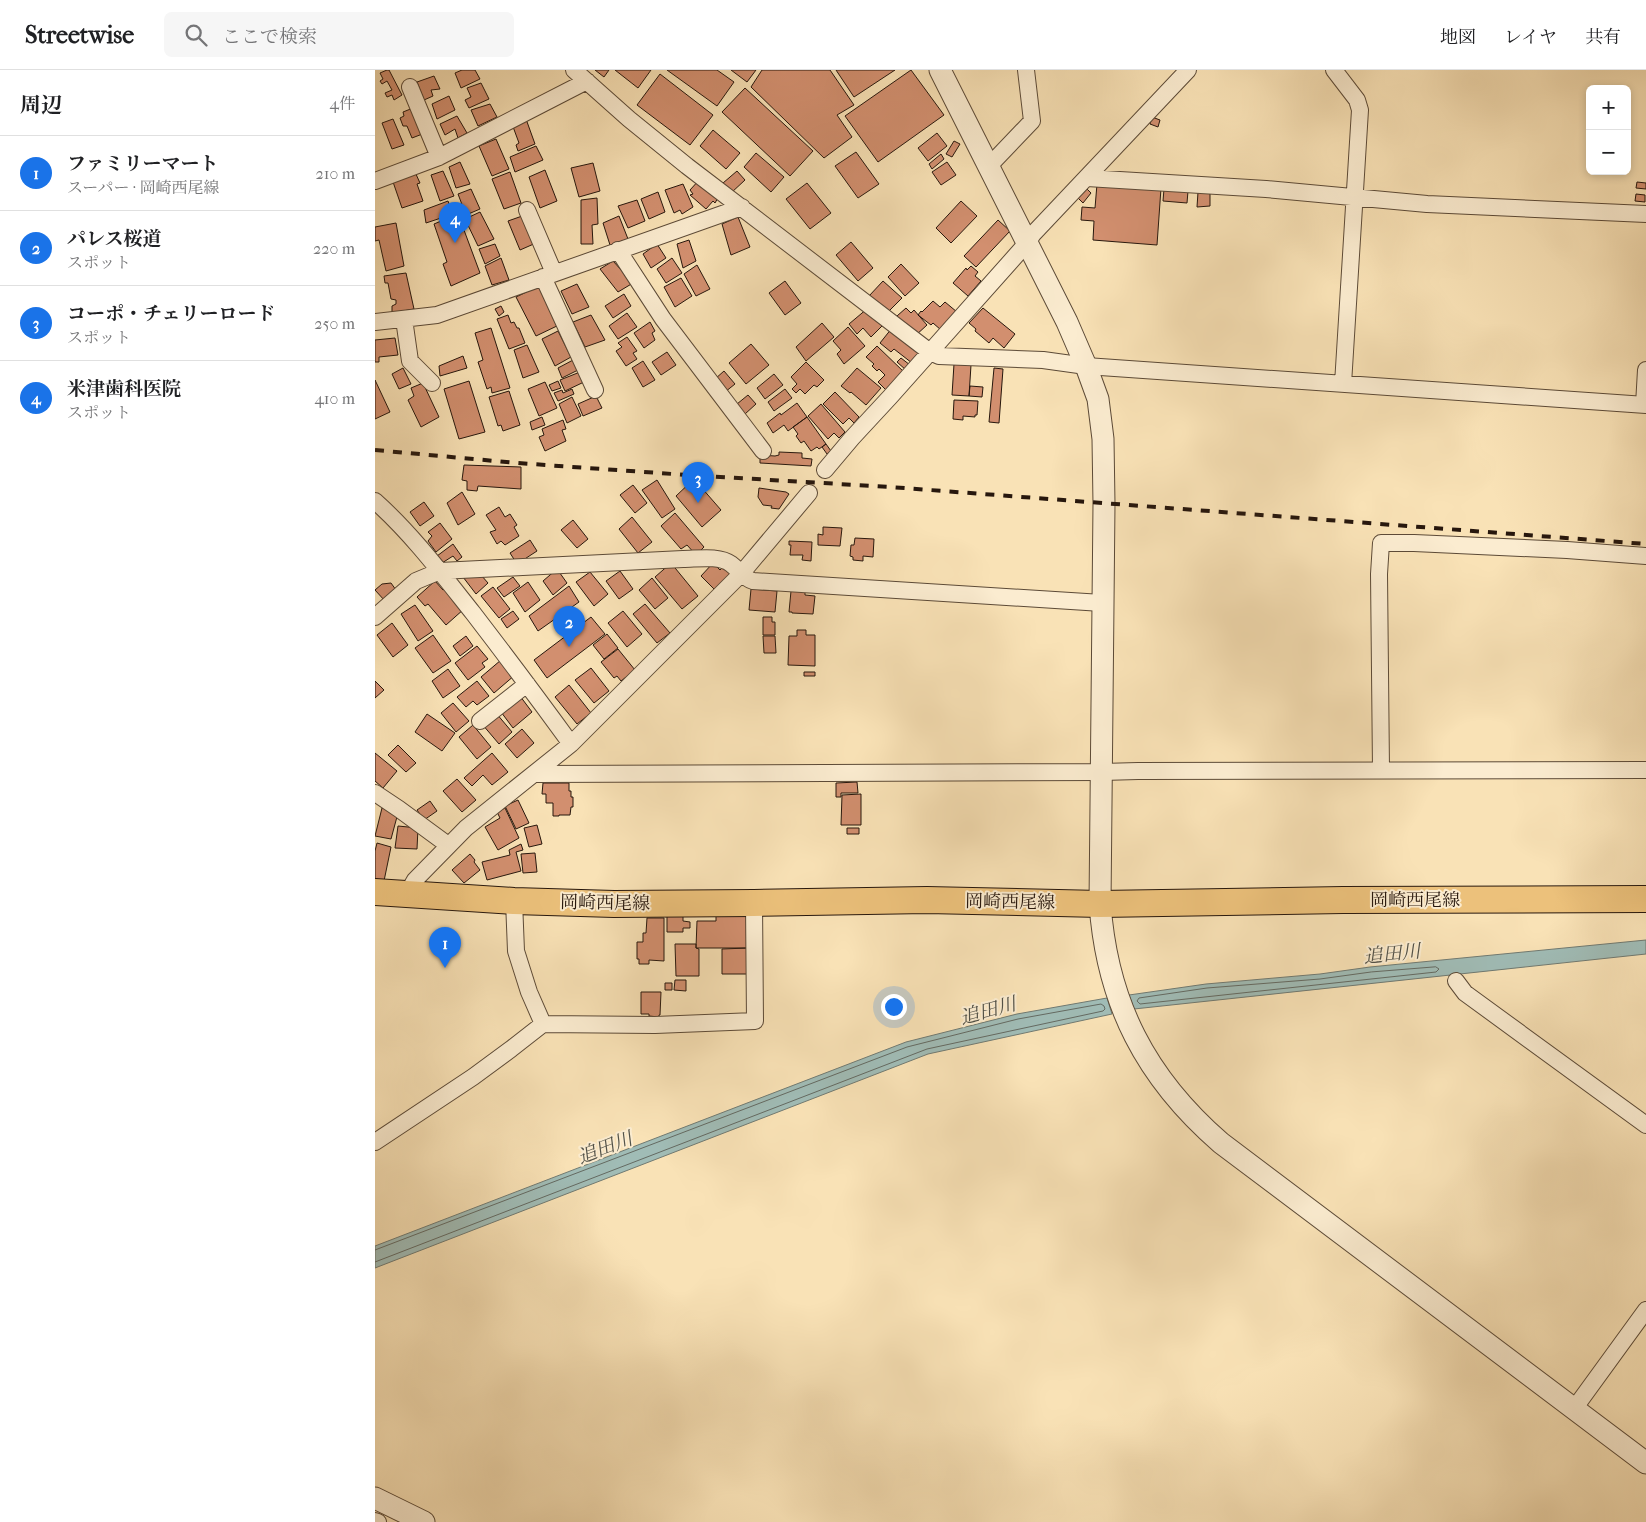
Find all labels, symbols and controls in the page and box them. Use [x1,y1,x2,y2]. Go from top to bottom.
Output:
search box [164,12,514,57]
text: Streetwise [25,21,134,49]
icon: search [182,21,210,49]
text: ここで検索 [222,26,317,48]
text: 地図 [1440,27,1476,48]
text: レイヤ [1504,27,1557,48]
text: 共有 [1585,27,1621,48]
map controls [1586,85,1631,175]
button: + [1586,85,1631,130]
text: 周辺 [20,93,62,117]
text: 4件 [330,94,355,113]
button: − [1586,130,1631,175]
text: ファミリーマート [67,153,219,175]
text: 1 [33,164,39,183]
text: 210 m [316,164,355,183]
text: スーパー · 岡崎西尾線 [67,178,220,197]
pin: 4 [439,202,471,243]
text: パレス桜道 [67,228,161,250]
text: 2 [32,239,40,258]
text: 220 m [313,239,355,258]
text: スポット [67,253,131,272]
text: コーポ・チェリーロード [67,303,275,325]
text: 3 [33,314,39,333]
text: 250 m [314,314,355,333]
text: スポット [67,328,131,347]
text: 米津歯科医院 [67,378,181,400]
text: 4 [31,389,41,408]
text: 410 m [314,389,355,408]
text: スポット [67,403,131,422]
pin: 3 [682,462,714,503]
pin: 2 [553,606,585,647]
street label: 岡崎西尾線 [1370,890,1460,911]
street label: 岡崎西尾線 [965,891,1055,913]
street label: 岡崎西尾線 [560,892,650,914]
pin: 1 [429,927,461,968]
water label: 追田川 [1362,940,1423,968]
water label: 追田川 [958,992,1020,1029]
your location [881,994,907,1020]
water label: 追田川 [574,1127,637,1168]

